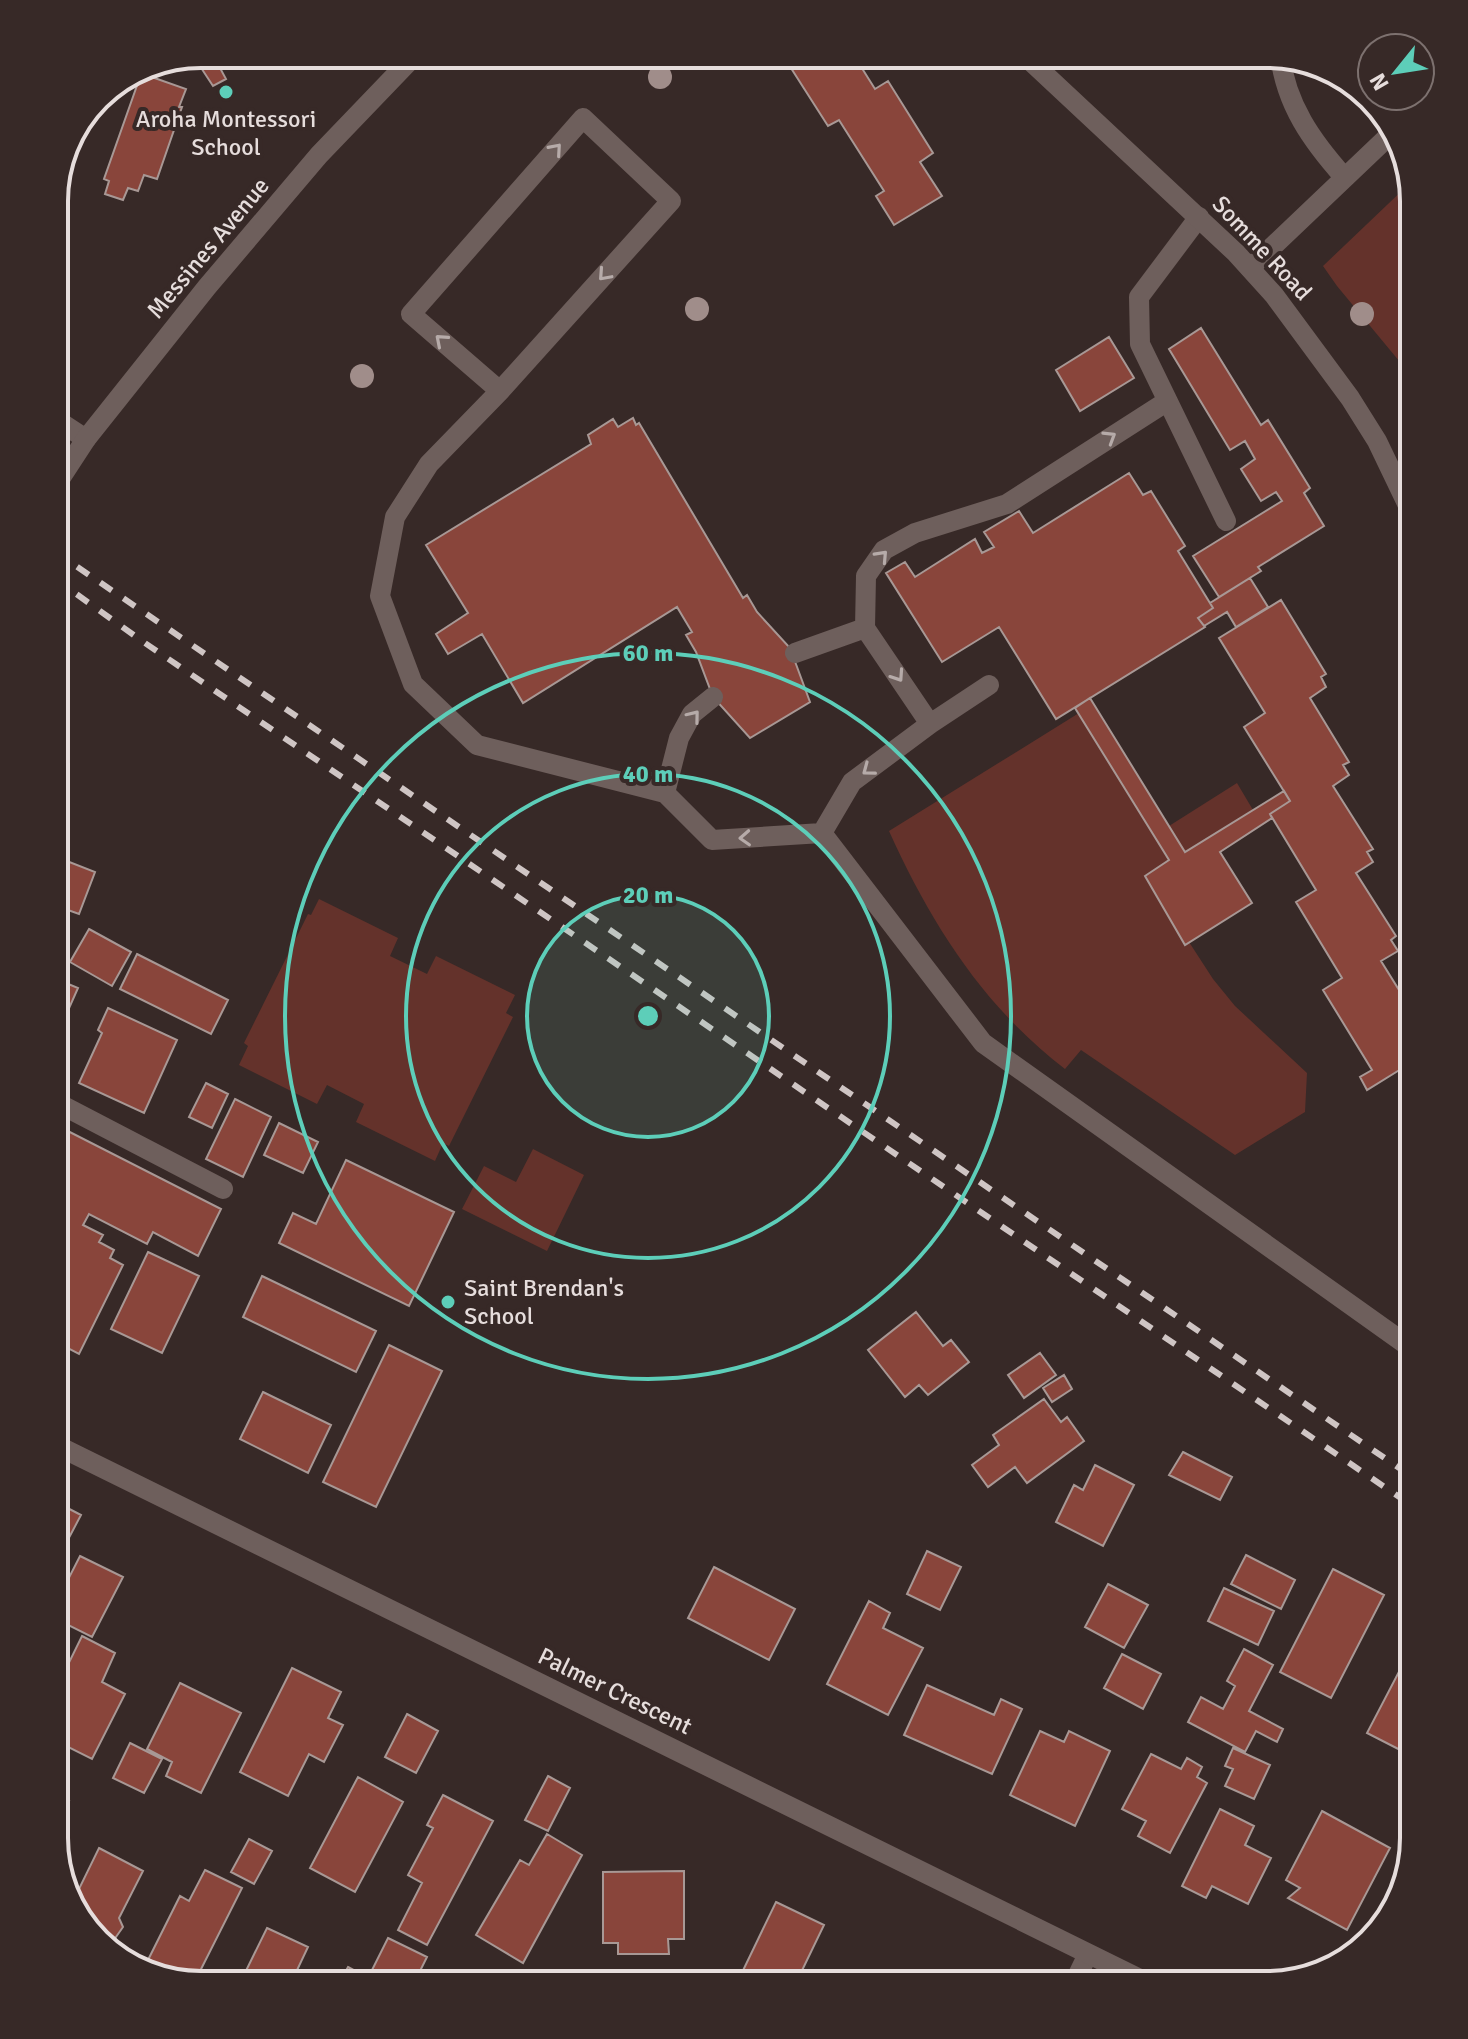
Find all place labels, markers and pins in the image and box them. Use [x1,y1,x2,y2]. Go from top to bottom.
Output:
marker: Aroha Montessori School [217,83,235,101]
place label: Aroha Montessori School [136,104,316,162]
centre of rings [634,1002,662,1030]
place label: Saint Brendan's School [464,1273,624,1331]
marker: Saint Brendan's School [439,1293,457,1311]

